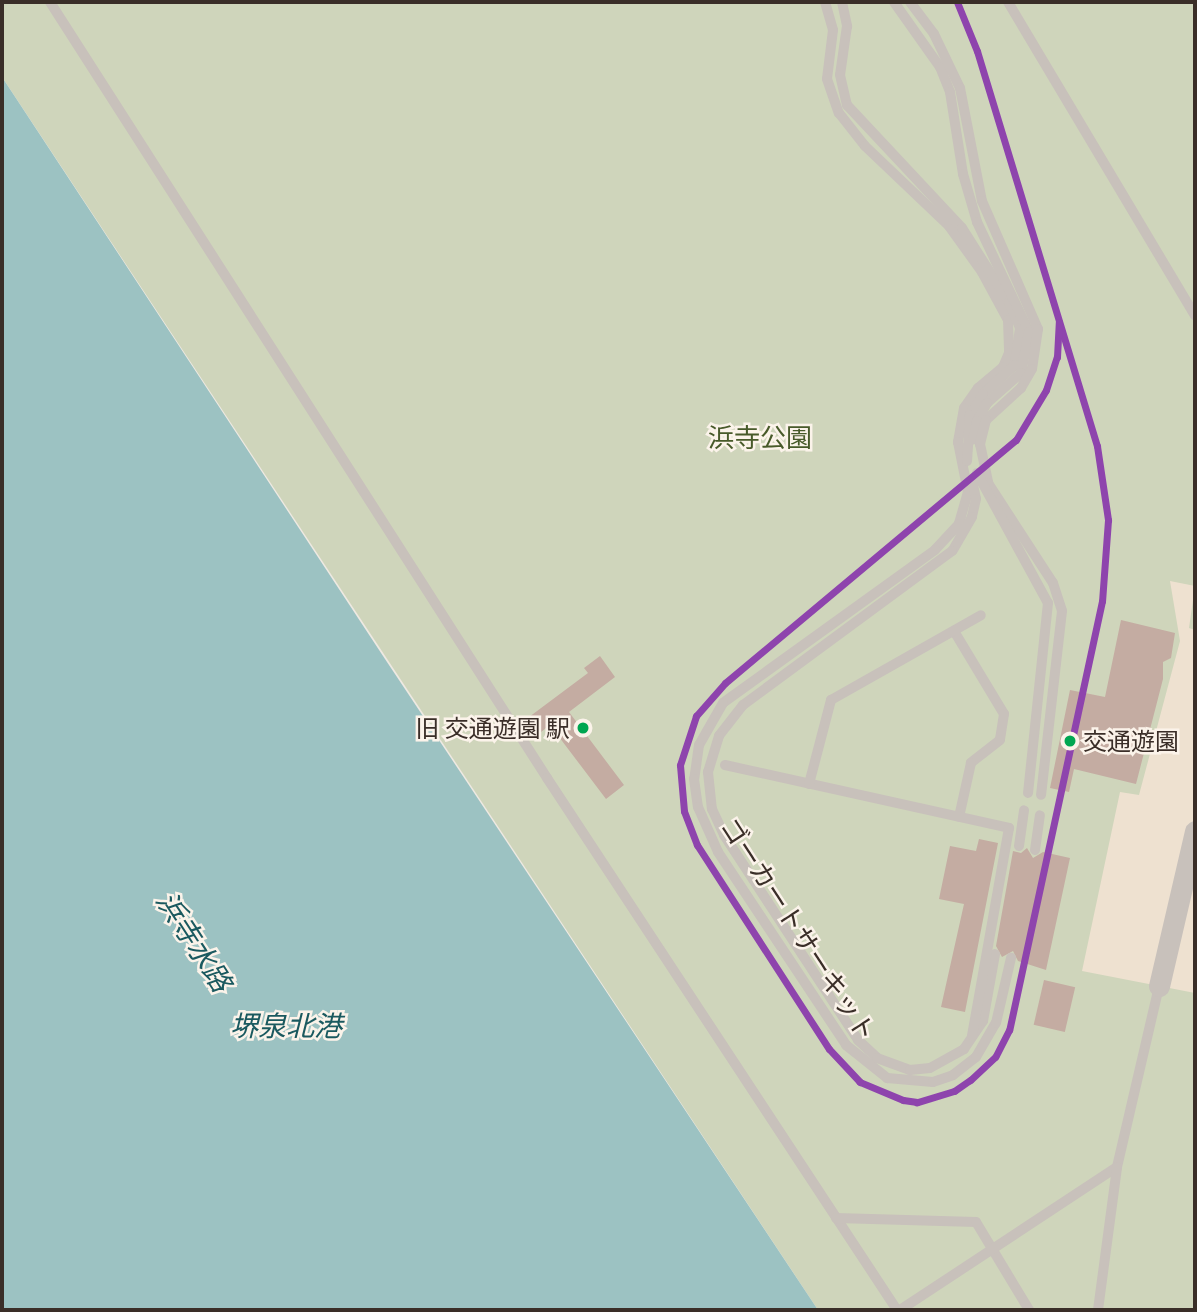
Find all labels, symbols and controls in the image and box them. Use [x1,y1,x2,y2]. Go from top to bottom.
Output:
park label: 浜寺公園 [708,421,812,453]
place label: 旧 交通遊園 駅 [415,714,570,742]
marker: 旧 交通遊園 駅 [576,721,590,735]
place label: 交通遊園 [1083,727,1179,755]
marker: 交通遊園 [1063,734,1077,748]
street label: ゴーカートサーキット [715,811,883,1047]
water label: 浜寺水路 [150,885,240,997]
water label: 堺泉北港 [230,1008,342,1042]

